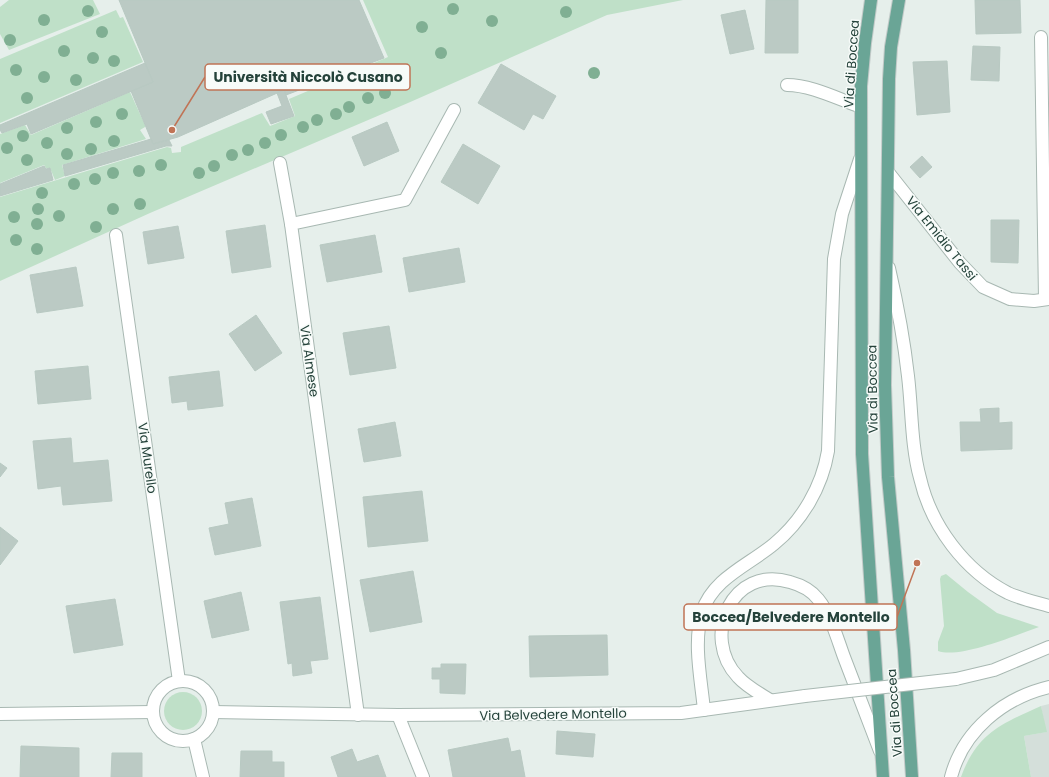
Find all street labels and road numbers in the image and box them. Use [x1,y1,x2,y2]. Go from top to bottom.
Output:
street label: Via di Boccea [839,19,864,109]
street label: Via Emidio Tassi [902,192,982,285]
street label: Via Almese [295,324,324,398]
street label: Via di Boccea [862,345,883,433]
street label: Via Murello [133,421,162,495]
street label: Via di Boccea [882,668,907,758]
street label: Via Belvedere Montello [479,704,627,725]

